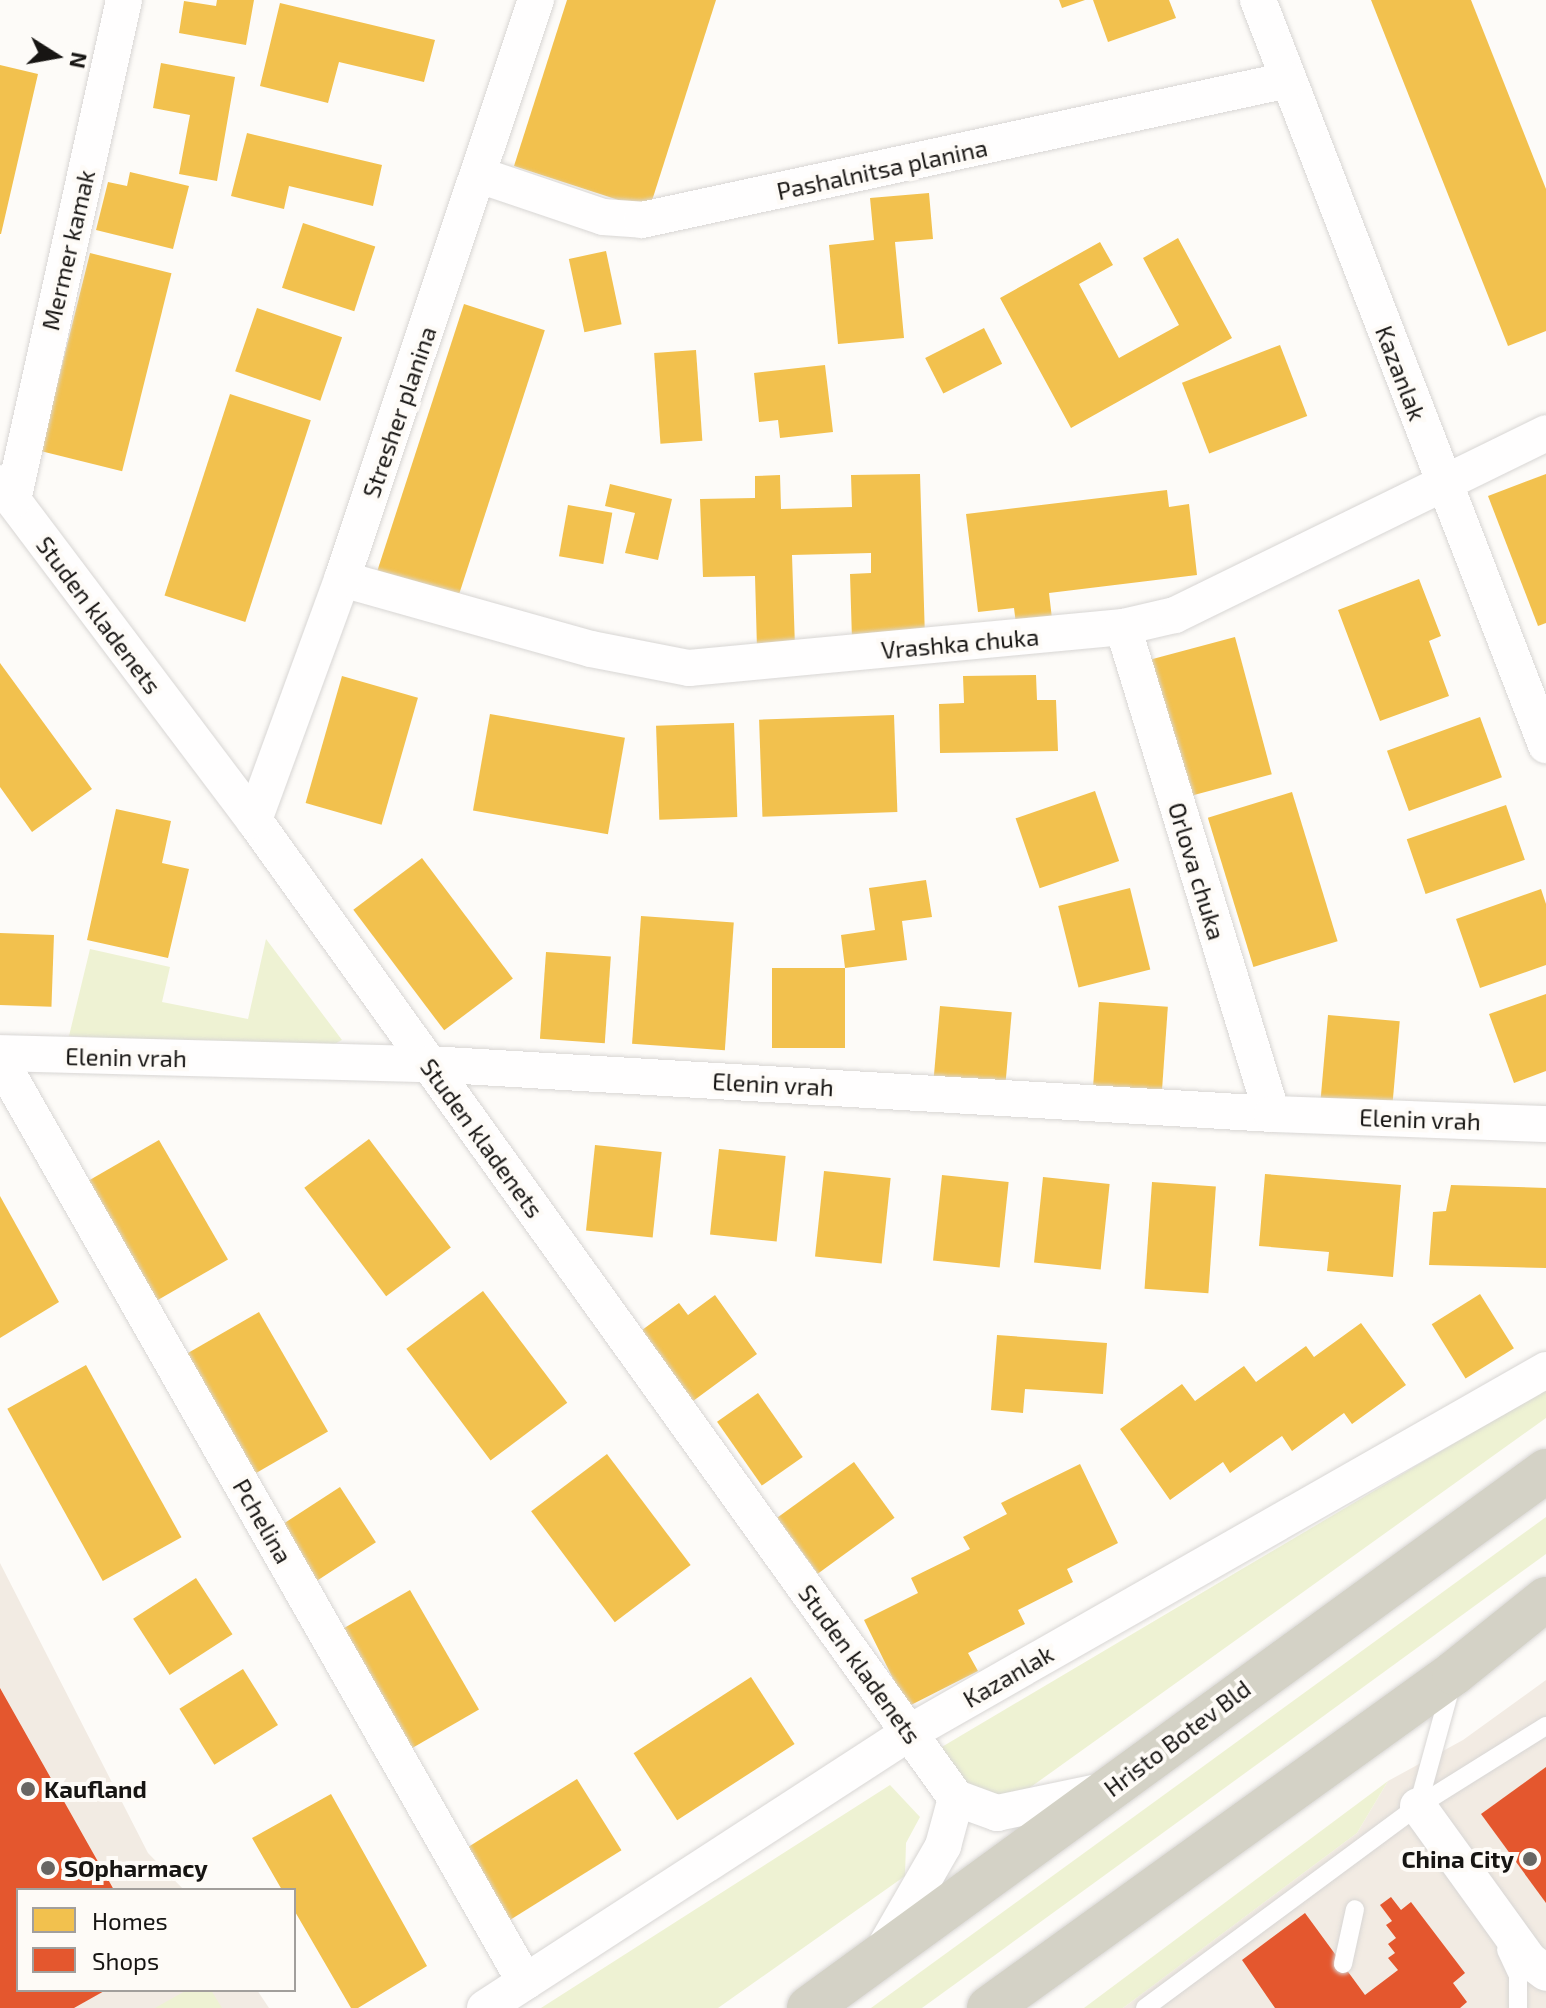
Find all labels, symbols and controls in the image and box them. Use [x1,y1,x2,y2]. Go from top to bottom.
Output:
north arrow [16,16,96,96]
text: N [65,50,94,71]
street label: Pashalnitsa planina [774,133,990,205]
street label: Mermer kamak [35,167,101,333]
street label: Stresher planina [356,322,442,502]
street label: Kazanlak [1370,322,1432,424]
street label: Studen kladenets [31,531,167,699]
street label: Vrashka chuka [880,622,1040,664]
street label: Orlova chuka [1162,799,1232,943]
street label: Elenin vrah [65,1042,187,1072]
street label: Studen kladenets [415,1053,549,1223]
street label: Elenin vrah [711,1066,835,1102]
street label: Elenin vrah [1358,1102,1482,1136]
street label: Pchelina [227,1474,299,1568]
street label: Studen kladenets [793,1579,927,1749]
street label: Kazanlak [958,1639,1058,1713]
street label: Hristo Botev Bld [1098,1673,1256,1803]
place label: Kaufland [44,1775,147,1803]
marker: Kaufland [19,1780,37,1798]
place label: China City [1401,1845,1514,1873]
marker: China City [1521,1850,1539,1868]
place label: SOpharmacy [64,1854,208,1882]
marker: SOpharmacy [39,1859,57,1877]
legend [16,1888,296,1992]
text: Homes [92,1906,168,1935]
text: Shops [92,1946,159,1975]

